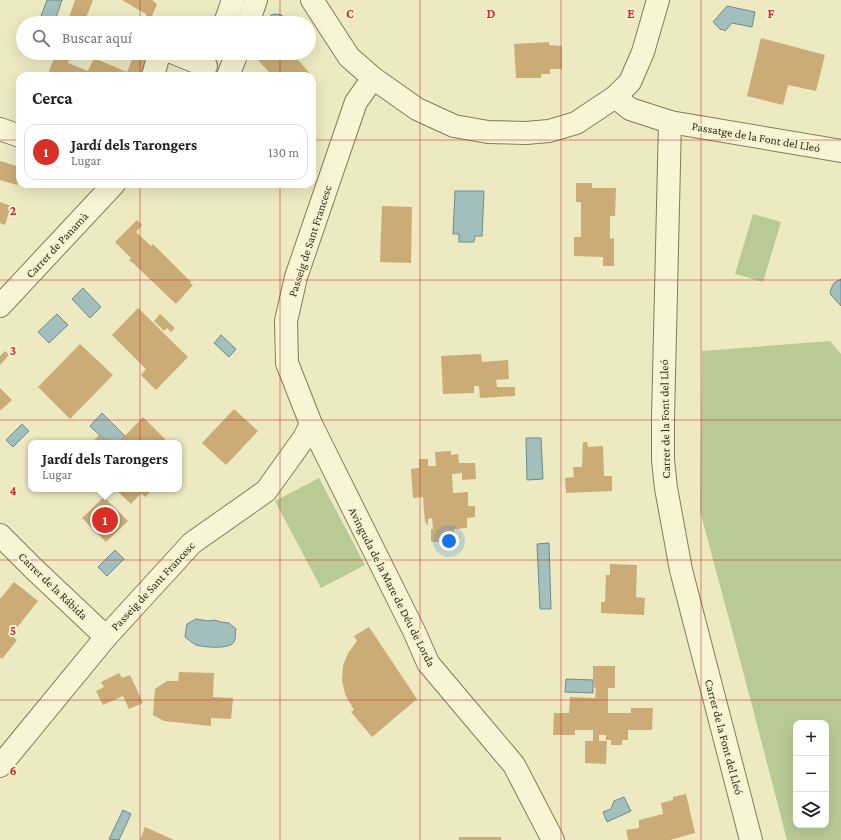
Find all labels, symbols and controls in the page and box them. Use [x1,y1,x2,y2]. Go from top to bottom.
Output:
text: C [346,6,354,21]
text: D [487,6,496,21]
text: E [627,6,635,21]
text: F [768,6,775,21]
search box [16,16,316,60]
icon: search [30,27,52,49]
text: Buscar aquí [62,30,132,46]
text: Cerca [32,89,72,108]
street label: Passatge de la Font del Lleó [691,119,821,155]
text: Jardí dels Tarongers [71,137,197,153]
text: 1 [44,145,48,160]
text: 130 m [268,145,299,160]
text: Lugar [71,153,101,168]
street label: Passeig de Sant Francesc [285,183,335,299]
text: 2 [10,203,17,218]
street label: Carrer de Panamà [23,209,91,281]
text: 3 [10,343,16,358]
street label: Carrer de la Font del Lleó [657,359,673,479]
popup [28,440,182,492]
text: Jardí dels Tarongers [42,451,168,467]
text: Lugar [42,467,72,482]
text: 4 [9,483,17,498]
pin: 1 [92,505,118,535]
street label: Avinguda de la Mare de Déu de Lorda [346,505,439,670]
your location [439,531,459,551]
street label: Passeig de Sant Francesc [108,539,198,633]
street label: Carrer de la Rábida [16,549,91,623]
text: 5 [10,623,16,638]
street label: Carrer de la Font del Lleó [702,678,746,796]
map controls [793,720,829,828]
button: + [793,720,829,756]
button: − [793,756,829,792]
text: 6 [9,763,17,778]
button: layers [793,792,829,828]

